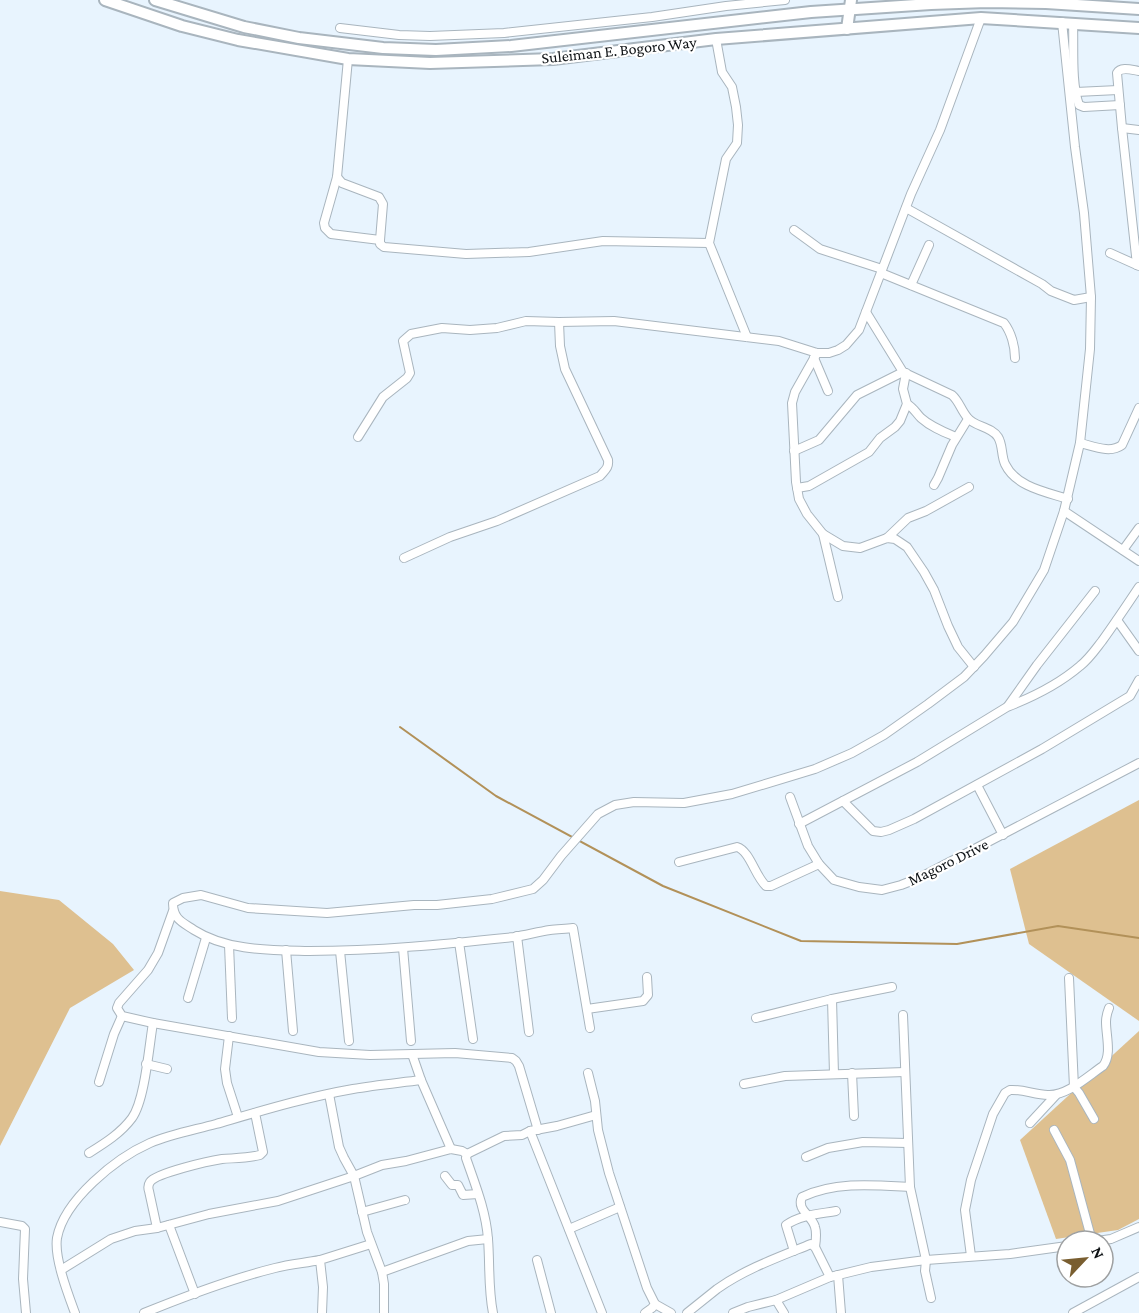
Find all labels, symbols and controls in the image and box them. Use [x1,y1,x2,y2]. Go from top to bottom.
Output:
street label: Suleiman E. Bogoro Way [541,33,698,68]
street label: Magoro Drive [905,835,991,890]
north arrow [1055,1229,1115,1289]
text: N [1088,1244,1108,1261]

